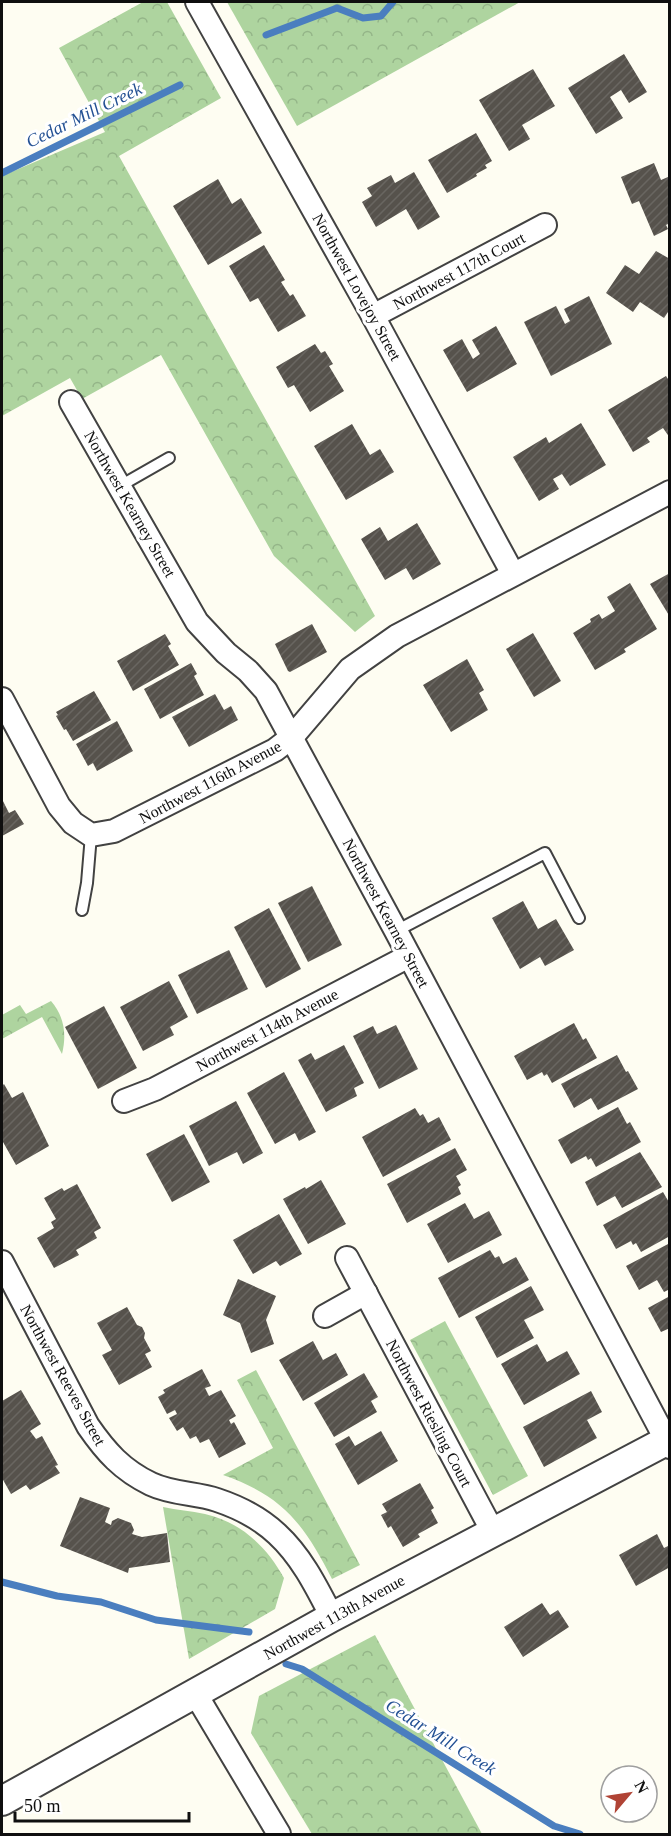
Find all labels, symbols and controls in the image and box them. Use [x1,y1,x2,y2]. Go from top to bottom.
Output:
water label: Cedar Mill Creek [23,78,146,152]
street label: Northwest Lovejoy Street [309,211,405,364]
street label: Northwest 117th Court [390,229,528,313]
street label: Northwest Kearney Street [80,428,179,581]
street label: Northwest 116th Avenue [136,737,284,827]
street label: Northwest Kearney Street [339,836,433,991]
street label: Northwest 114th Avenue [193,985,341,1075]
street label: Northwest Reeves Street [17,1302,109,1449]
street label: Northwest Riesling Court [382,1336,475,1491]
street label: Northwest 113th Avenue [261,1571,407,1663]
water label: Cedar Mill Creek [382,1695,501,1779]
north arrow [599,1764,659,1824]
text: N [631,1778,652,1797]
scale bar [15,1785,189,1823]
text: 50 m [24,1796,61,1816]

